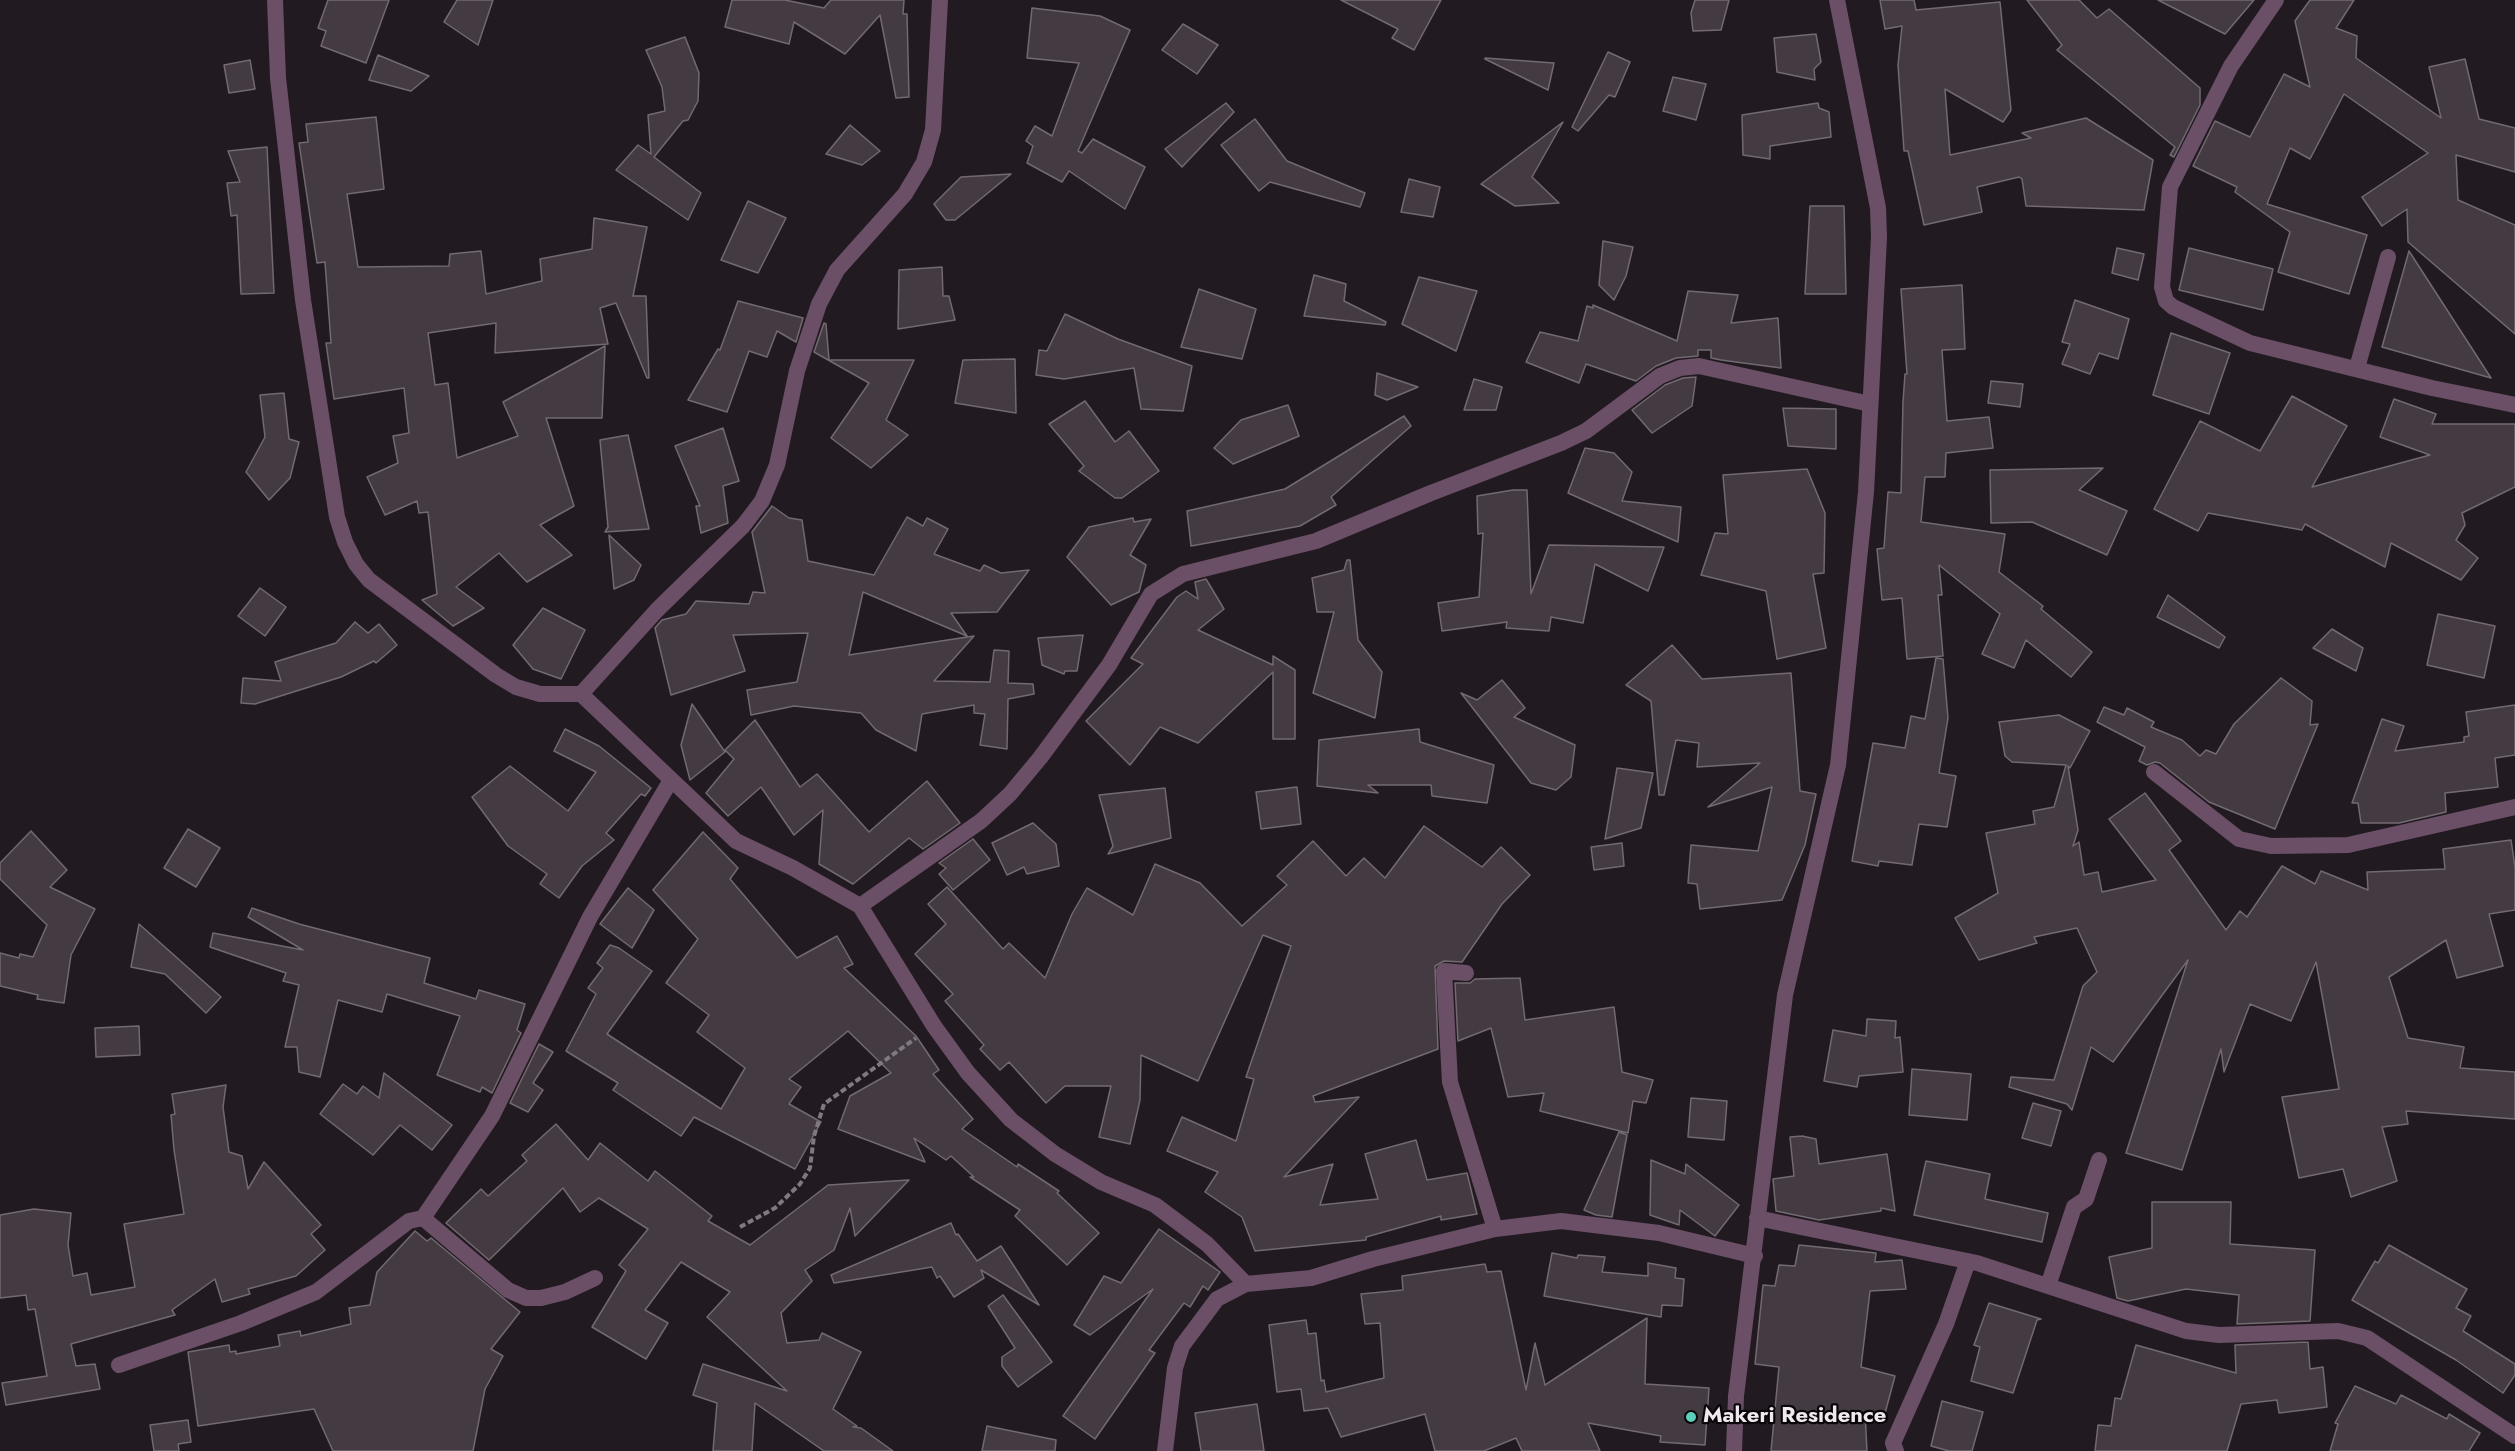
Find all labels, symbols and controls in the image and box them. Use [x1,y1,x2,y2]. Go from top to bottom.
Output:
place label: Makeri Residence [1703,1404,1886,1430]
marker: Makeri Residence [1684,1410,1698,1424]

